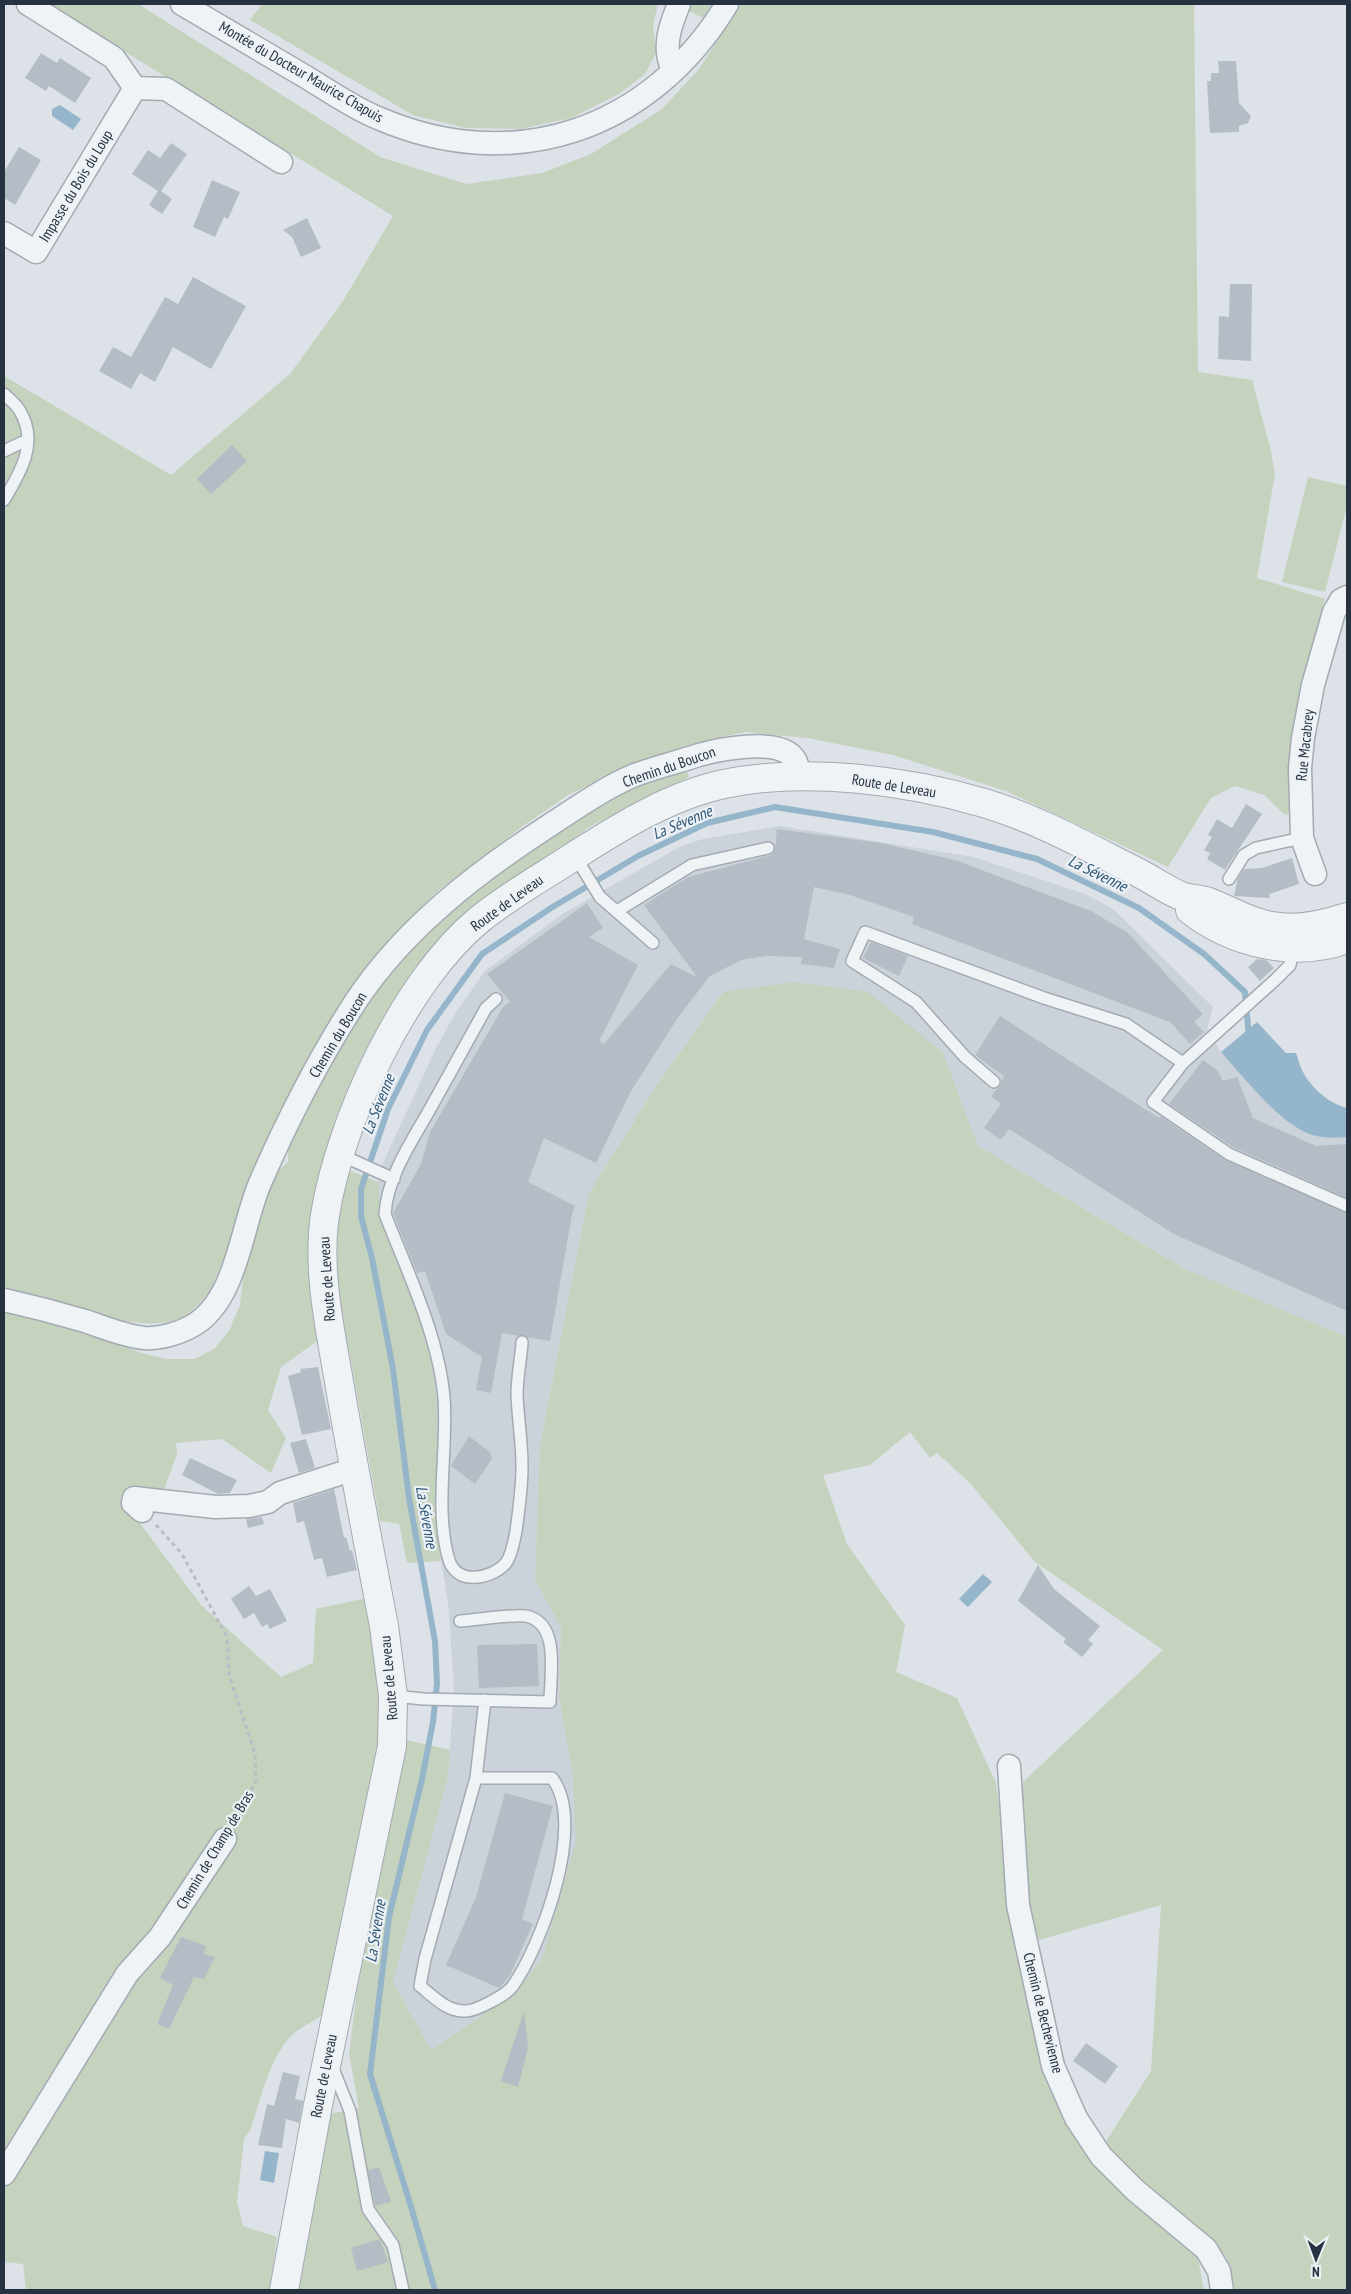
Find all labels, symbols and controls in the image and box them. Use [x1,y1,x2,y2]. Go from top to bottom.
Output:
street label: Montée du Docteur Maurice Chapuis [216,17,387,126]
street label: Impasse du Bois du Loup [35,126,117,245]
street label: Rue Macabrey [1291,708,1318,782]
street label: Chemin du Boucon [620,742,718,791]
street label: Route de Leveau [851,769,937,802]
water label: La Sévenne [649,800,716,843]
water label: La Sévenne [1065,850,1132,896]
street label: Route de Leveau [467,870,547,935]
street label: Chemin du Boucon [304,988,371,1081]
water label: La Sévenne [357,1070,400,1137]
street label: Route de Leveau [314,1236,339,1322]
water label: La Sévenne [412,1484,443,1551]
street label: Route de Leveau [375,1635,402,1721]
street label: Chemin de Champ de Bras [172,1787,258,1913]
water label: La Sévenne [360,1897,390,1964]
street label: Chemin de Bechevienne [1019,1950,1068,2075]
street label: Route de Leveau [306,2032,341,2119]
north arrow [1291,2234,1341,2284]
text: N [1312,2263,1320,2281]

